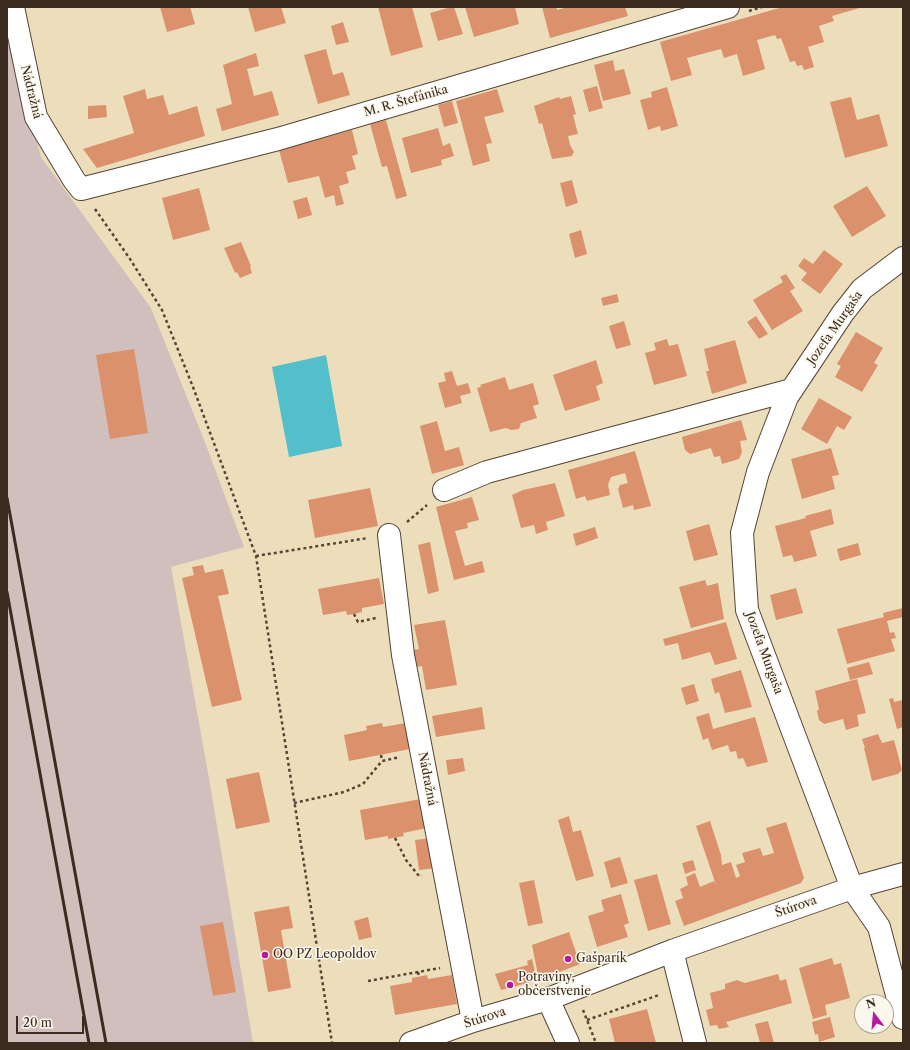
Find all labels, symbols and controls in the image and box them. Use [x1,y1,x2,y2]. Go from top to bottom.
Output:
street label: Nádražná [17,64,45,120]
street label: M. R. Štefánika [362,82,450,120]
street label: Jozefa Murgaša [804,288,866,368]
street label: Jozefa Murgaša [742,610,786,696]
street label: Nádražná [415,751,439,807]
street label: Štúrova [773,893,819,921]
place label: OO PZ Leopoldov [273,948,376,962]
marker: OO PZ Leopoldov [260,950,270,960]
place label: Gašparík [576,952,627,966]
marker: Gašparík [563,954,573,964]
place label: Potraviny, občerstvenie [518,971,591,999]
marker: Potraviny, občerstvenie [505,980,515,990]
north arrow [854,994,894,1034]
text: N [864,995,877,1011]
street label: Štúrova [462,1005,508,1031]
scale bar [18,1008,86,1034]
text: 20 m [23,1015,52,1030]

